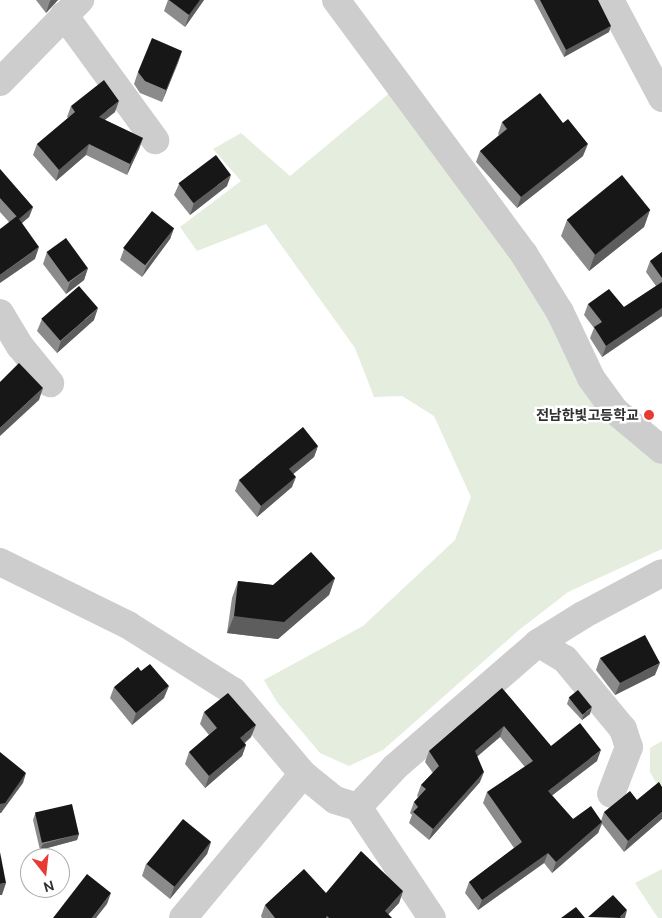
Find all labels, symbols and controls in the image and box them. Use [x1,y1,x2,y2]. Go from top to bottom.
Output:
place label: 전남한빛고등학교 [536,407,639,423]
marker: 전남한빛고등학교 [643,409,655,421]
north arrow [20,848,70,898]
text: N [42,877,56,896]

